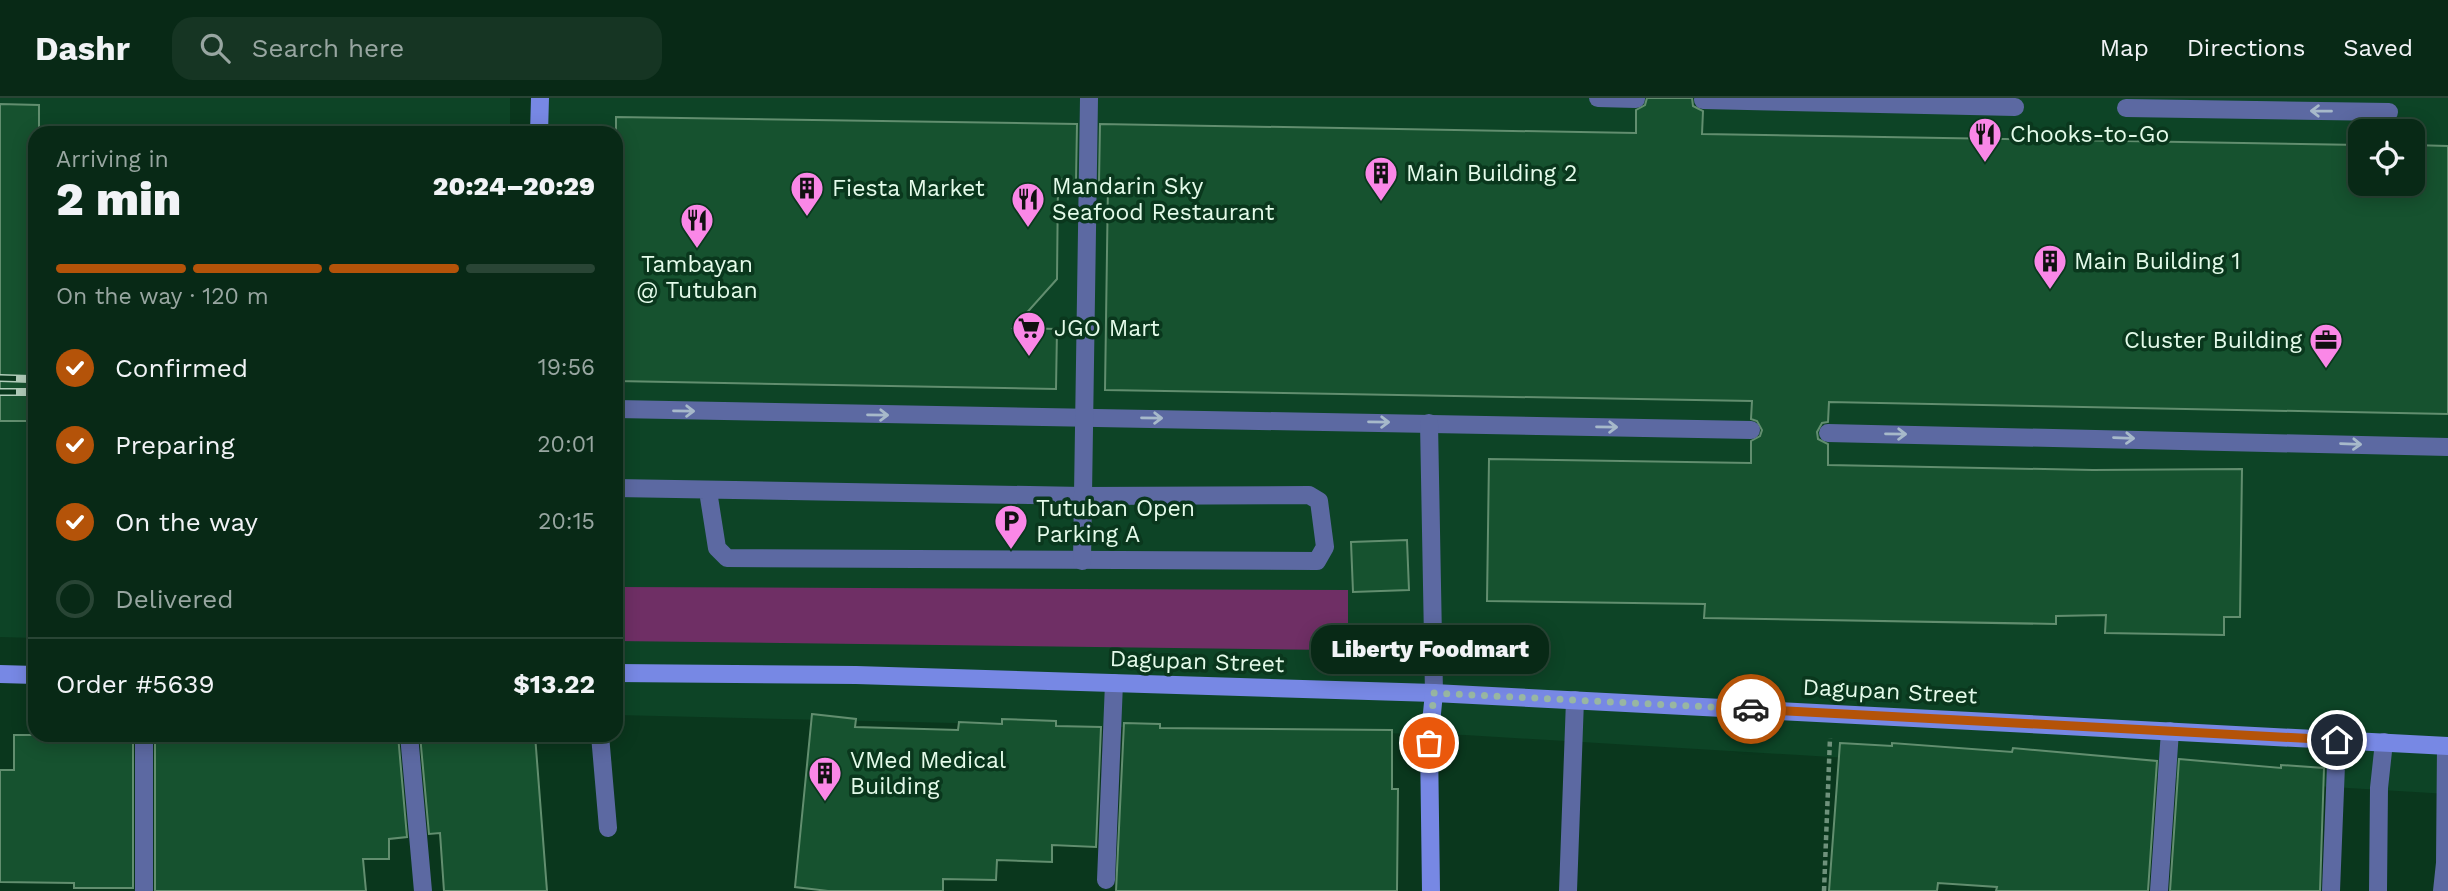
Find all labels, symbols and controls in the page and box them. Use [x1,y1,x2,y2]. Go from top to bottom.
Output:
search box [172,17,662,80]
text: Dashr [35,29,130,68]
icon: search [196,29,234,67]
text: Search here [252,33,404,63]
text: Map [2100,34,2149,62]
text: Directions [2187,34,2305,62]
text: Saved [2343,34,2413,62]
one-way arrow [2309,104,2332,118]
restaurant icon: Chooks-to-Go [1966,115,2004,164]
map controls [2348,119,2425,196]
button: locate [2348,119,2425,196]
place label: Chooks-to-Go [2010,121,2169,148]
text: Arriving in [56,146,169,173]
building icon: Main Building 2 [1362,154,1400,203]
place label: Main Building 2 [1406,160,1577,187]
building icon: Fiesta Market [788,169,826,218]
text: 20:24–20:29 [433,171,595,201]
text: 2 min [56,172,181,226]
place label: Mandarin Sky Seafood Restaurant [1052,173,1275,226]
place label: Fiesta Market [832,175,985,202]
restaurant icon: Mandarin Sky Seafood Restaurant [1009,180,1047,229]
restaurant icon: Tambayan @ Tutuban [678,201,716,250]
building icon: Main Building 1 [2031,242,2069,291]
place label: Main Building 1 [2074,248,2240,275]
place label: Tambayan @ Tutuban [636,251,758,304]
text: On the way · 120 m [56,283,269,310]
supermarket icon: JGO Mart [1010,309,1048,358]
place label: JGO Mart [1054,315,1160,342]
office icon: Cluster Building [2307,321,2345,370]
place label: Cluster Building [2124,327,2303,354]
icon: check [56,349,94,387]
text: Confirmed [115,353,248,383]
text: 19:56 [538,354,595,381]
one-way arrow [672,404,695,417]
one-way arrow [866,408,889,421]
one-way arrow [1140,411,1163,425]
one-way arrow [1368,416,1391,429]
one-way arrow [1595,420,1618,434]
icon: check [56,426,94,464]
one-way arrow [1884,427,1907,441]
text: Preparing [115,430,235,460]
text: 20:01 [537,431,595,458]
one-way arrow [2112,431,2135,445]
one-way arrow [2339,437,2362,451]
place label: Tutuban Open Parking A [1036,495,1195,548]
parking icon: Tutuban Open Parking A [992,502,1030,551]
icon: check [56,503,94,541]
text: On the way [115,507,258,537]
text: 20:15 [538,508,595,535]
text: Delivered [115,584,234,614]
callout: Liberty Foodmart [1310,624,1548,673]
text: Liberty Foodmart [1331,636,1529,663]
street label: Dagupan Street [1109,645,1285,678]
text: Order #5639 [56,669,214,699]
text: $13.22 [513,669,595,699]
street label: Dagupan Street [1802,673,1978,710]
courier [1716,674,1786,744]
icon: car [1732,690,1770,728]
pin [2307,710,2367,770]
pin [1399,713,1459,773]
icon: home [2318,721,2356,759]
icon: bag [1410,724,1448,762]
place label: VMed Medical Building [850,747,1006,800]
building icon: VMed Medical Building [806,754,844,803]

